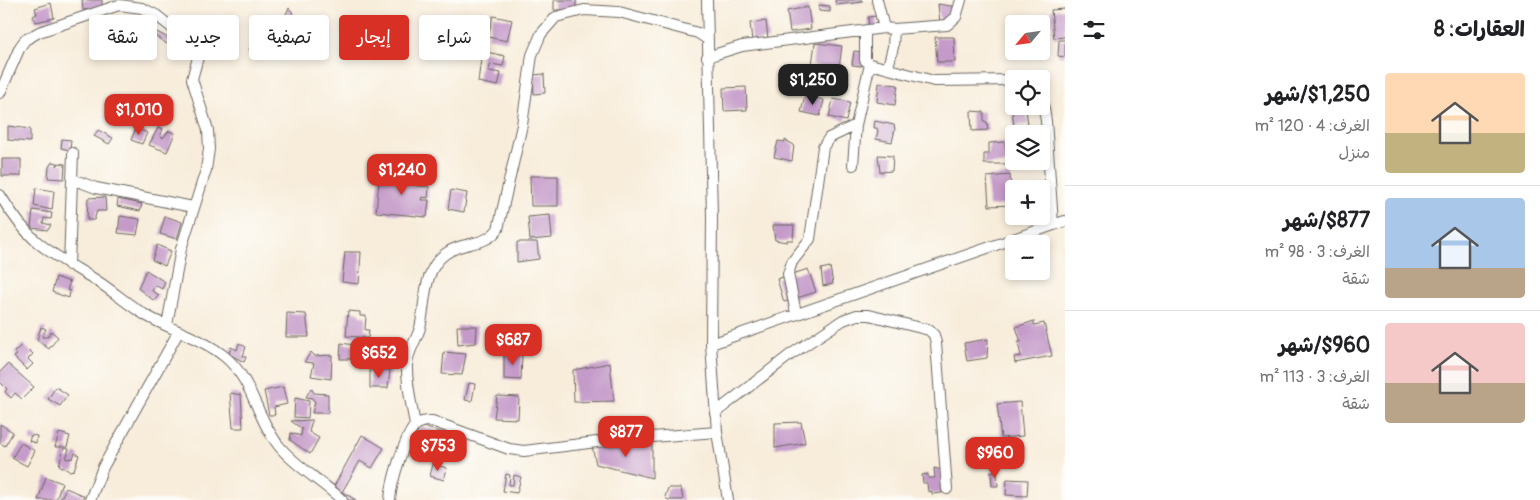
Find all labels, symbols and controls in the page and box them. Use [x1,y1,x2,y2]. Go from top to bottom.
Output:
chip: شقة [89,15,157,60]
chip: جديد [167,15,239,60]
chip: تصفية [249,15,329,60]
chip: إيجار [339,15,409,60]
chip: شراء [419,15,490,60]
north arrow [1005,15,1050,60]
map controls [1005,15,1050,280]
icon: filters [1080,16,1108,44]
text: العقارات: 8 [1434,16,1525,43]
pin: $1,250 [772,64,854,106]
text: $1,250 [789,70,837,90]
button: locate [1005,70,1050,115]
text: $1,250/شهر [1265,81,1370,108]
icon: home [1425,93,1485,153]
pin: $1,010 [98,94,180,136]
text: $1,010 [115,100,163,120]
text: الغرف: 4 · 120 m² [1255,116,1370,136]
button: layers [1005,125,1050,170]
text: منزل [1338,143,1370,163]
pin: $1,240 [361,154,443,196]
text: $1,240 [378,160,426,180]
button: + [1005,180,1050,225]
text: $877/شهر [1283,207,1370,234]
icon: home [1425,218,1485,278]
button: − [1005,235,1050,280]
text: الغرف: 3 · 98 m² [1265,242,1370,262]
text: شقة [1342,269,1370,289]
pin: $687 [483,324,543,366]
text: $687 [496,330,530,350]
text: $960/شهر [1279,332,1370,359]
pin: $652 [349,336,409,379]
text: $652 [361,343,397,363]
icon: home [1425,343,1485,403]
text: الغرف: 3 · 113 m² [1260,367,1370,387]
text: شقة [1342,394,1370,414]
pin: $877 [596,416,656,458]
text: $877 [609,422,643,442]
pin: $753 [408,430,468,472]
text: $753 [421,436,455,456]
pin: $960 [965,436,1025,479]
text: $960 [976,443,1014,463]

